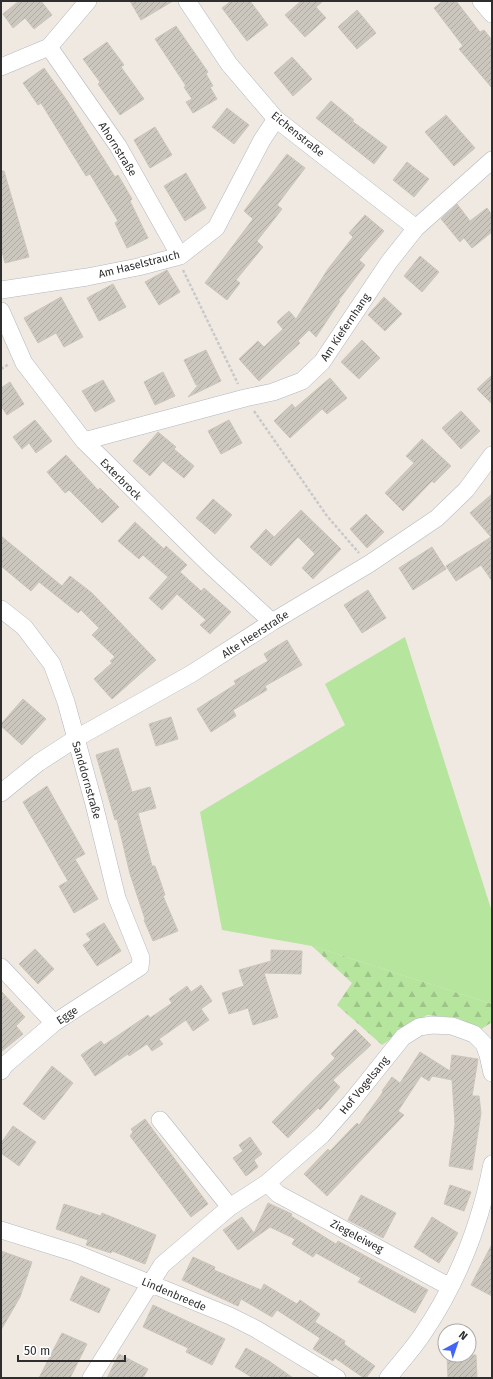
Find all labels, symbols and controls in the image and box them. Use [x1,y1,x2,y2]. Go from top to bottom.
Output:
street label: Eichenstraße [268,109,327,160]
street label: Ahornstraße [96,120,139,179]
street label: Am Haselstrauch [97,248,181,281]
street label: Am Kiefernhang [318,291,373,364]
street label: Exterbrock [97,456,144,503]
street label: Alte Heerstraße [219,608,291,661]
street label: Sanddornstraße [69,740,104,820]
street label: Egge [54,1004,80,1027]
street label: Hof Vogelsang [337,1054,392,1117]
street label: Ziegeleiweg [328,1217,386,1256]
street label: Lindenbreede [139,1275,208,1314]
north arrow [437,1323,477,1363]
text: N [456,1328,470,1343]
scale bar [18,1337,125,1363]
text: 50 m [24,1344,50,1358]

